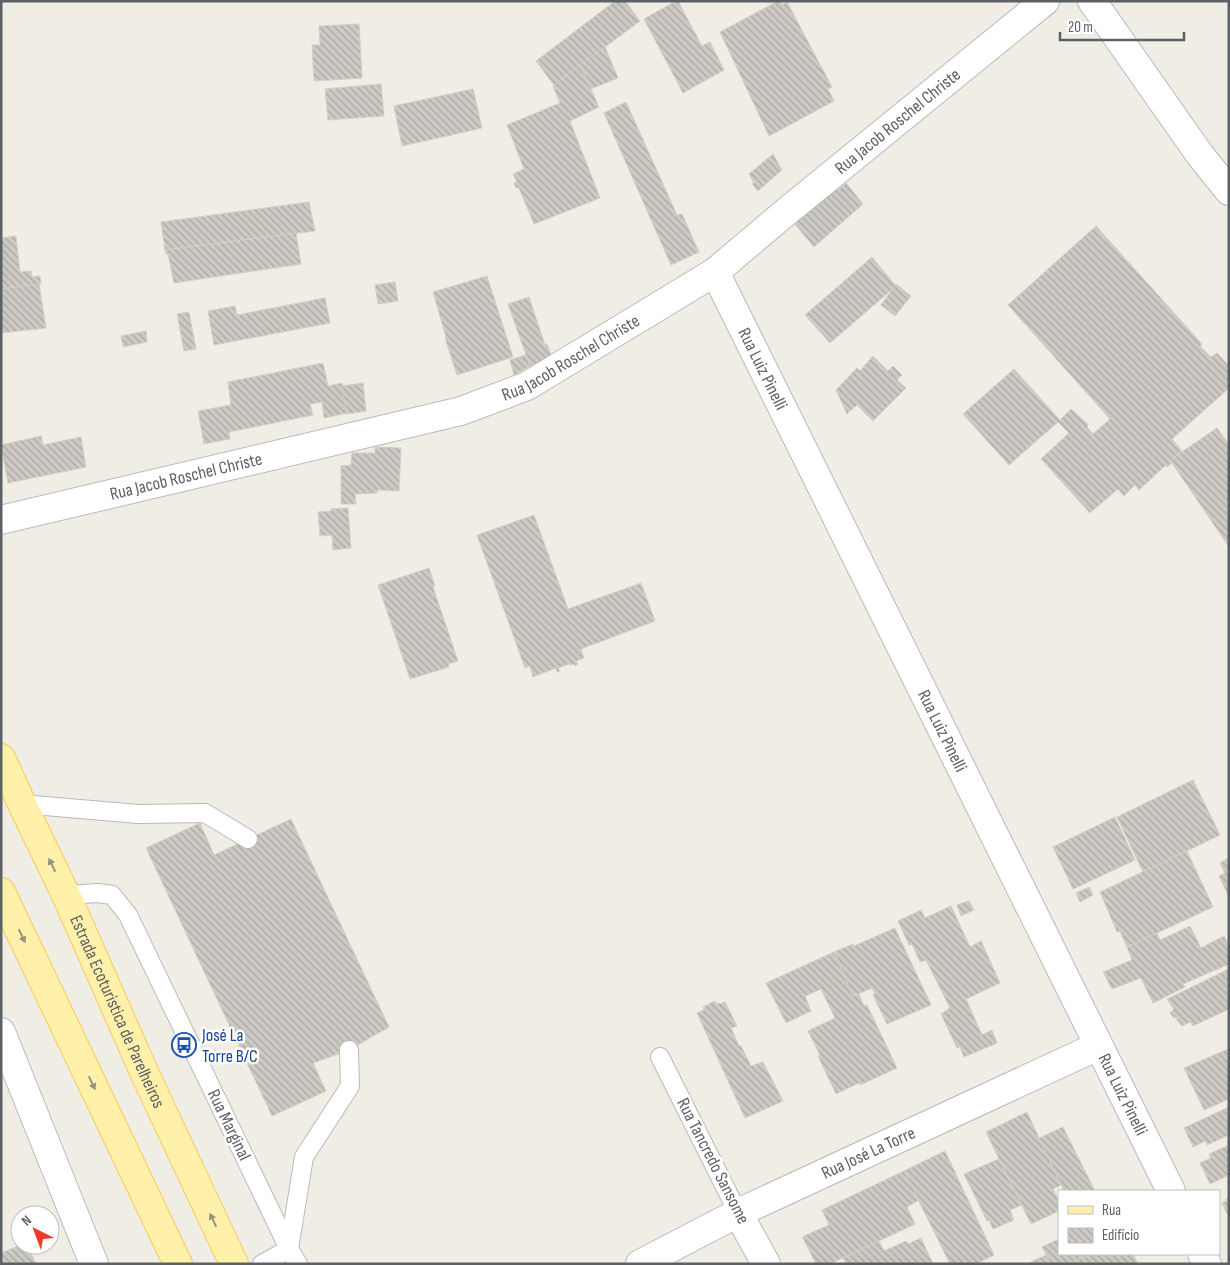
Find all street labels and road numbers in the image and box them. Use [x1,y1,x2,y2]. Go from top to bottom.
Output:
street label: Rua Jacob Roschel Christe [830,64,965,178]
street label: Rua Jacob Roschel Christe [499,310,643,405]
street label: Rua Luiz Pinelli [734,324,792,413]
street label: Rua Jacob Roschel Christe [108,448,264,504]
street label: Rua Luiz Pinelli [913,686,972,775]
street label: Estrada Ecoturistica de Parelheiros [66,912,170,1111]
street label: Rua Luiz Pinelli [1094,1050,1152,1139]
street label: Rua Marginal [203,1086,255,1164]
street label: Rua Tancredo Sansome [672,1095,754,1227]
street label: Rua José La Torre [818,1122,918,1183]

